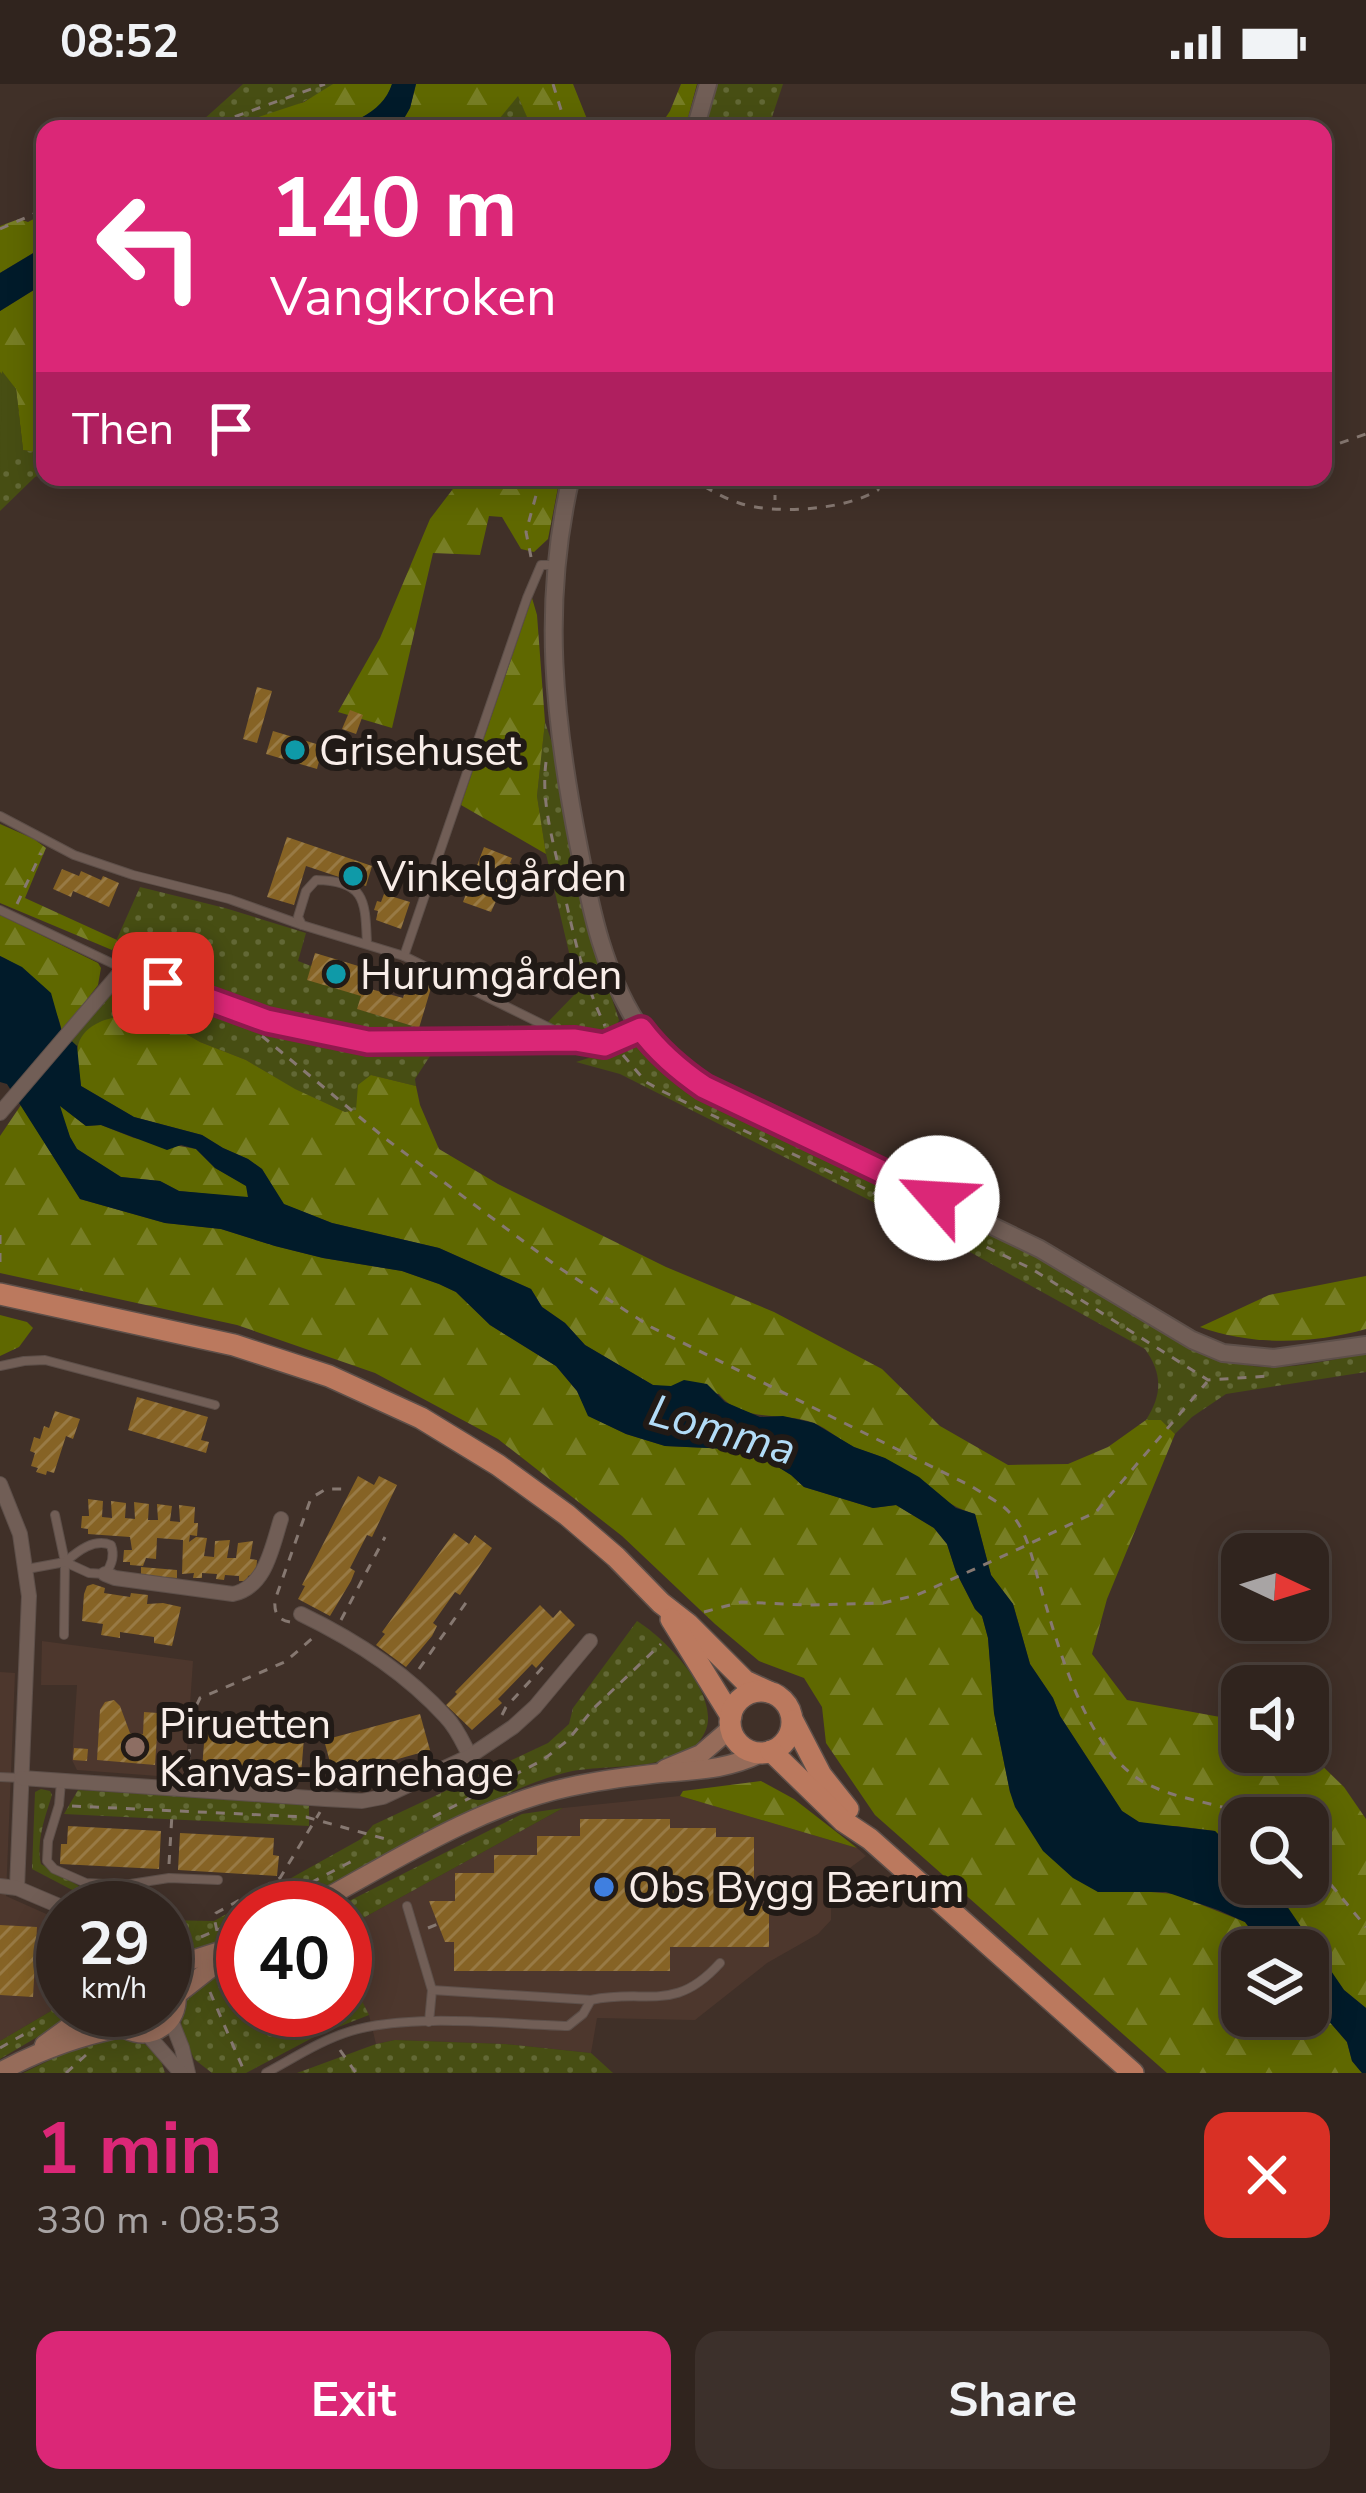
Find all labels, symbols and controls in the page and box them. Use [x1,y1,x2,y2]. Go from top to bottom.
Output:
text: 08:52 [60,12,179,73]
text: 140 m [270,151,518,266]
icon: left [72,168,228,324]
text: Vangkroken [270,260,557,334]
icon: arrive [198,396,264,462]
text: Then [72,399,174,460]
place label: Grisehuset [319,723,522,780]
marker: Grisehuset [282,737,308,763]
place label: Vinkelgården [376,849,627,906]
marker: Vinkelgården [340,863,366,889]
pin [112,932,214,1034]
place label: Hurumgården [360,947,622,1004]
icon: arrive [130,950,196,1016]
marker: Hurumgården [323,961,349,987]
position arrow [874,1135,1000,1261]
water label: Lomma [642,1380,803,1480]
north arrow [1221,1533,1329,1641]
map controls [1221,1533,1329,2037]
button: sound [1221,1665,1329,1773]
place label: Piruetten Kanvas-barnehage [159,1696,514,1801]
marker: Piruetten Kanvas-barnehage [122,1734,148,1760]
button: search [1221,1797,1329,1905]
place label: Obs Bygg Bærum [628,1860,965,1917]
marker: Obs Bygg Bærum [591,1874,617,1900]
speed limit sign: 40 [216,1881,372,2037]
text: 29 [78,1903,150,1985]
button: layers [1221,1929,1329,2037]
text: km/h [81,1968,147,2009]
text: 1 min [36,2100,222,2198]
button: close [1204,2112,1330,2238]
text: 330 m · 08:53 [36,2194,281,2247]
button: Exit [36,2331,671,2469]
button: Share [695,2331,1330,2469]

